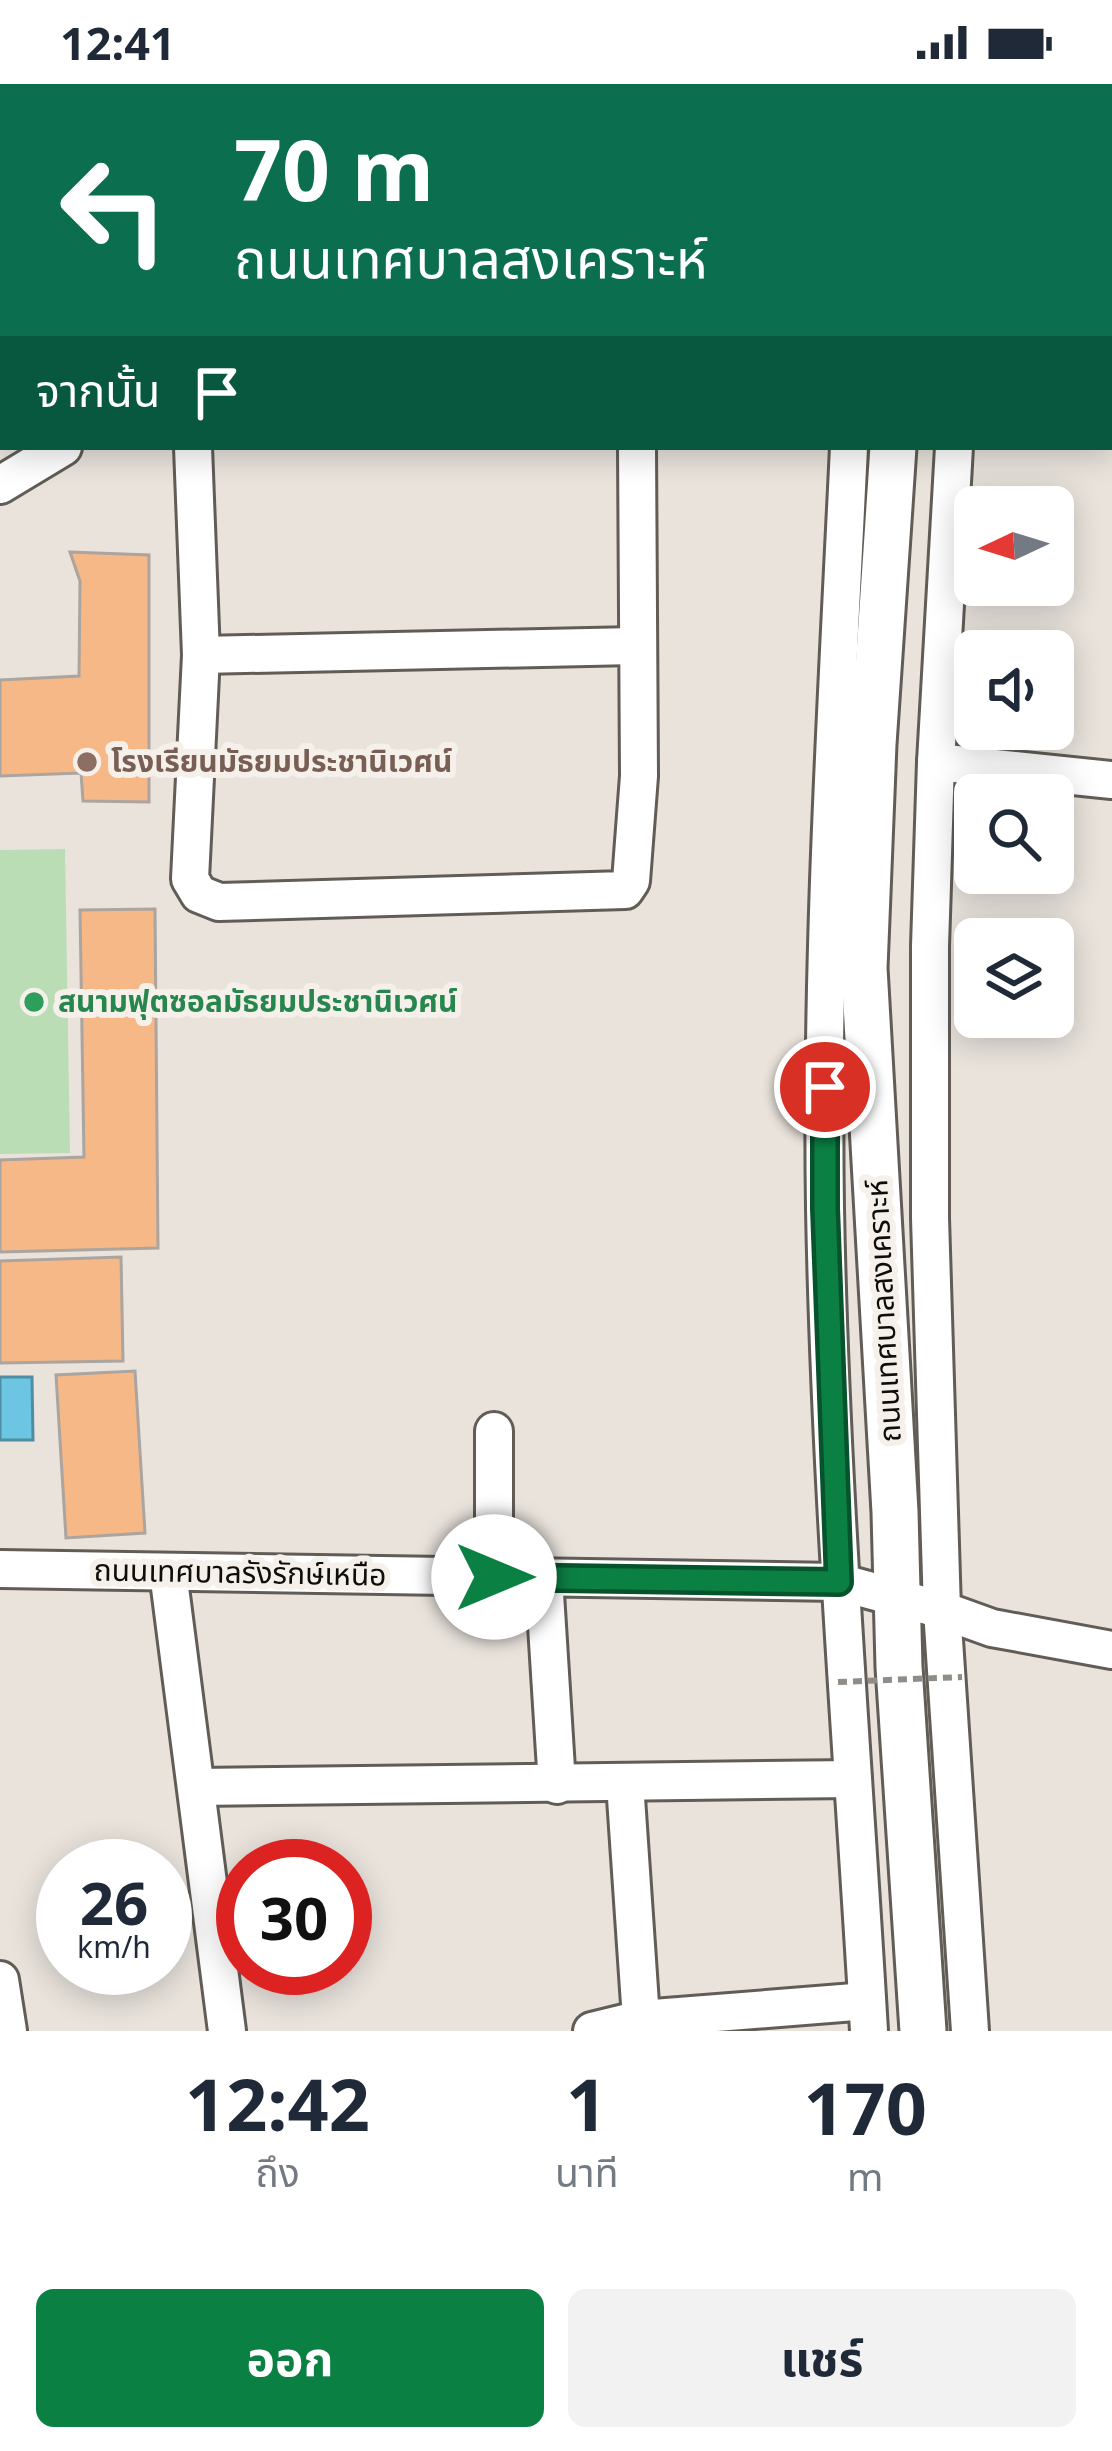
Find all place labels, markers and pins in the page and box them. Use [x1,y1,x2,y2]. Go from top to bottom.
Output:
place label: โรงเรียนมัธยมประชานิเวศน์ [111,740,452,781]
marker: โรงเรียนมัธยมประชานิเวศน์ [74,749,100,775]
place label: สนามฟุตซอลมัธยมประชานิเวศน์ [58,980,457,1021]
marker: สนามฟุตซอลมัธยมประชานิเวศน์ [21,989,47,1015]
pin [774,1036,876,1138]

